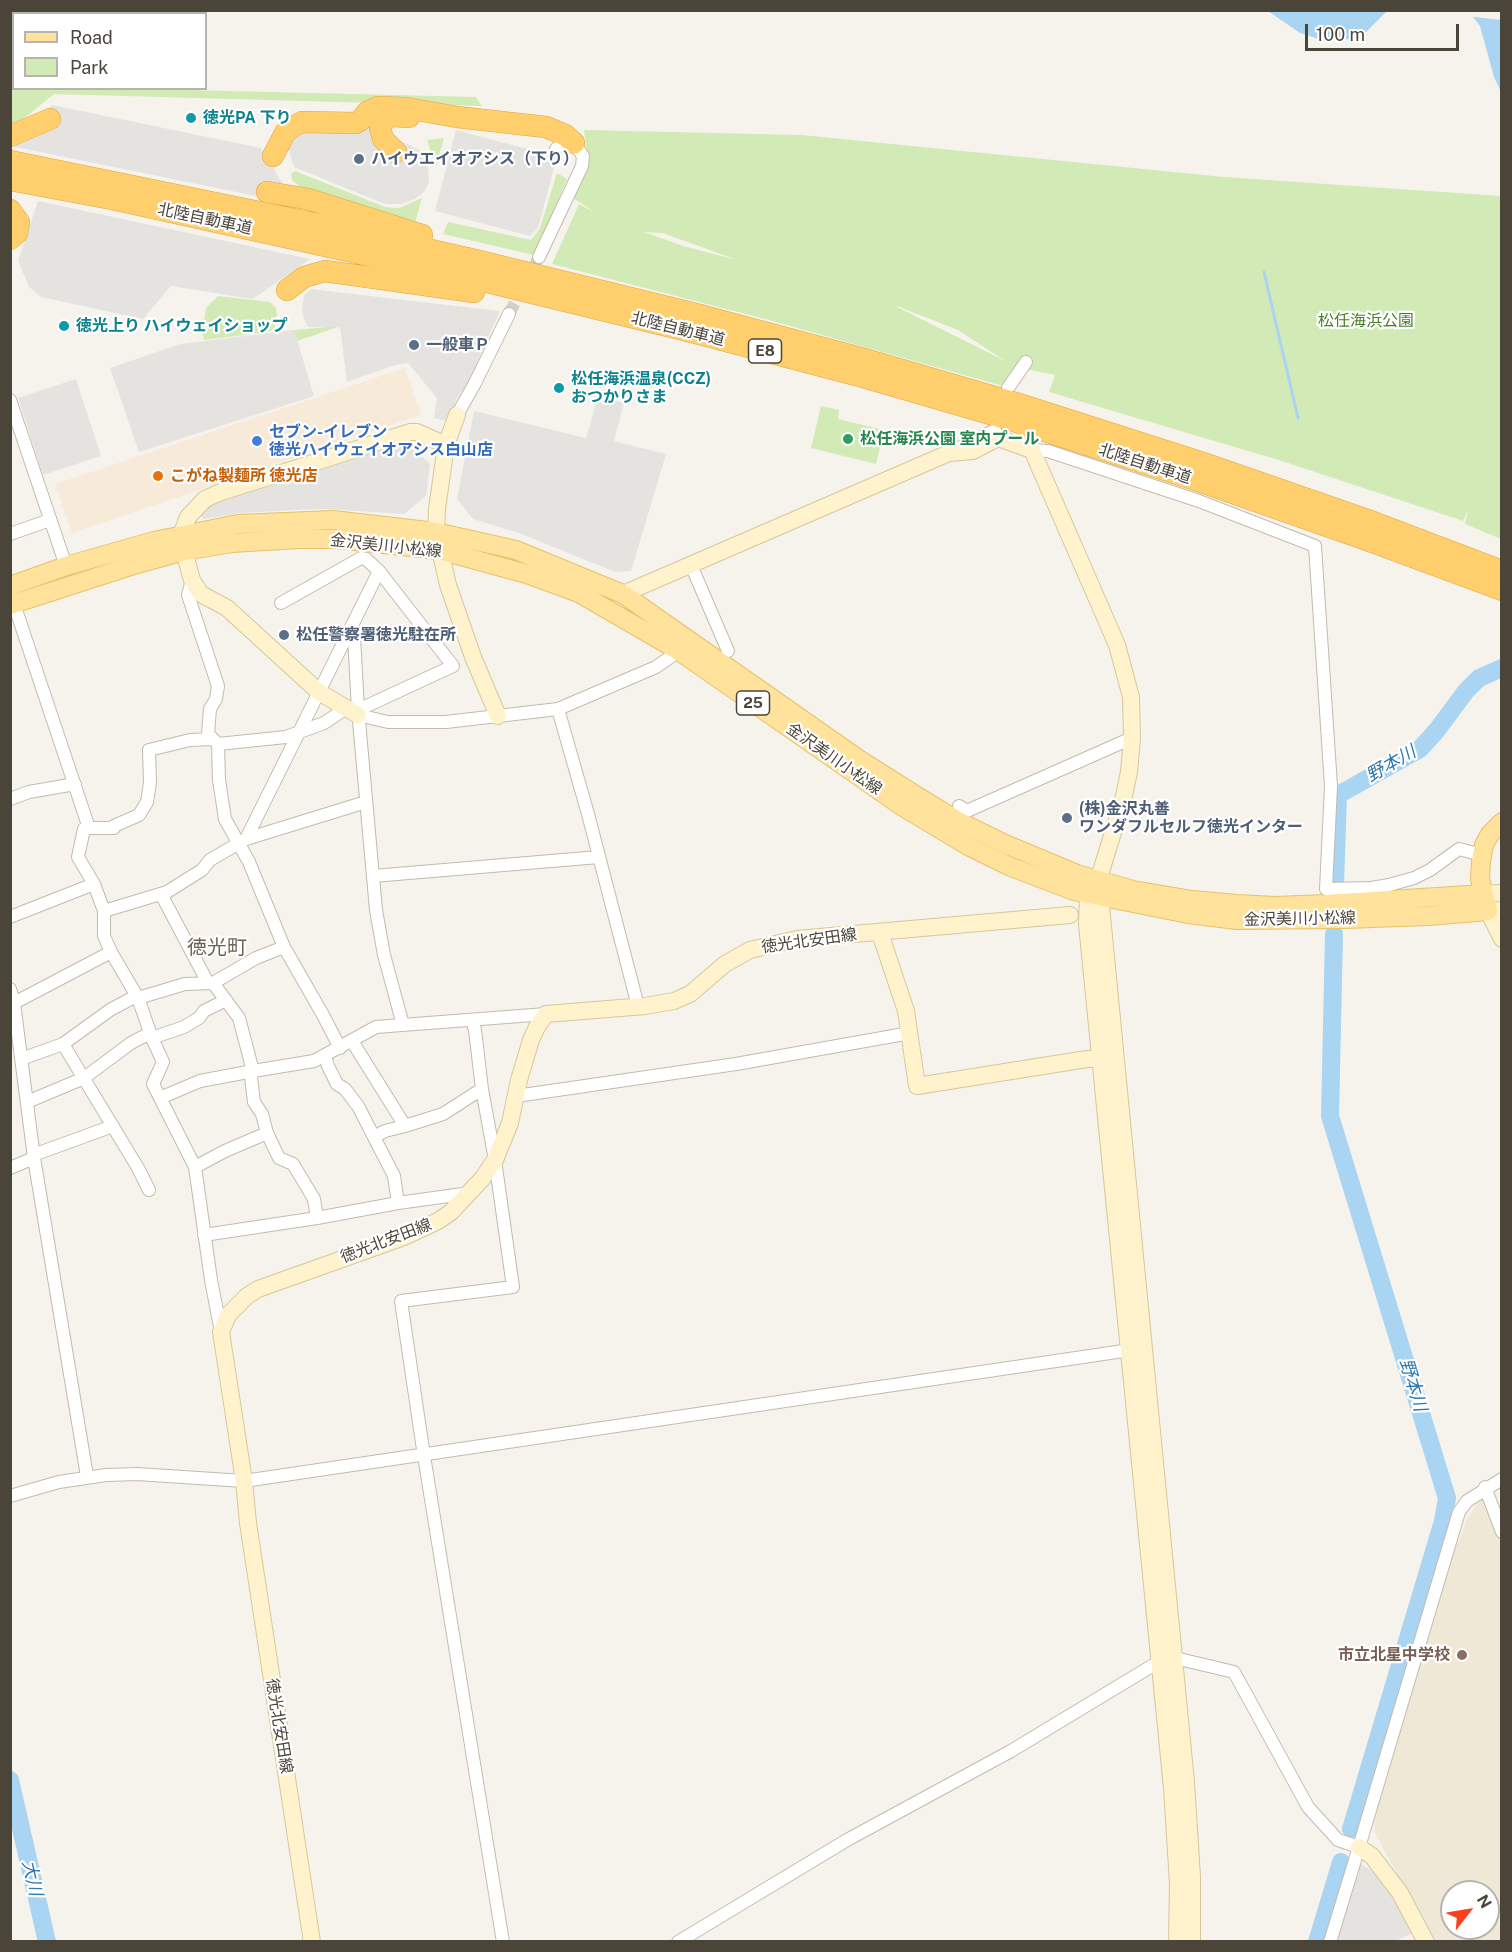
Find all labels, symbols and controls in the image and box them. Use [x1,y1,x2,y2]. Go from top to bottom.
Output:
legend [12,12,207,90]
scale bar [1308,12,1462,50]
text: 100 m [1316,24,1365,45]
text: Road [70,27,113,48]
text: Park [70,57,108,78]
place label: 徳光PA 下り [203,108,292,128]
marker: 徳光PA 下り [184,111,198,125]
place label: ハイウエイオアシス（下り） [371,149,579,169]
marker: ハイウエイオアシス（下り） [352,152,366,166]
street label: 北陸自動車道 [156,200,254,238]
street label: 北陸自動車道 [629,308,727,350]
park label: 松任海浜公園 [1318,311,1414,331]
place label: 徳光上り ハイウェイショップ [76,316,288,336]
marker: 徳光上り ハイウェイショップ [57,319,71,333]
place label: 一般車Ｐ [426,335,490,355]
marker: 一般車Ｐ [407,338,421,352]
road number: E8 [748,339,782,363]
place label: 松任海浜温泉(CCZ) おつかりさま [571,369,711,407]
marker: 松任海浜温泉(CCZ) おつかりさま [552,381,566,395]
place label: セブン-イレブン 徳光ハイウェイオアシス白山店 [269,422,493,460]
place label: 松任海浜公園 室内プール [860,429,1040,449]
marker: 松任海浜公園 室内プール [841,432,855,446]
marker: セブン-イレブン 徳光ハイウェイオアシス白山店 [250,434,264,448]
street label: 北陸自動車道 [1096,440,1194,488]
place label: こがね製麺所 徳光店 [170,466,318,486]
marker: こがね製麺所 徳光店 [151,469,165,483]
street label: 金沢美川小松線 [329,531,443,561]
place label: 松任警察署徳光駐在所 [296,625,456,645]
marker: 松任警察署徳光駐在所 [277,628,291,642]
road number: 25 [736,691,770,715]
street label: 金沢美川小松線 [783,719,885,799]
water label: 野本川 [1362,741,1420,787]
place label: (株)金沢丸善 ワンダフルセルフ徳光インター [1079,799,1303,837]
marker: (株)金沢丸善 ワンダフルセルフ徳光インター [1060,811,1074,825]
street label: 金沢美川小松線 [1244,908,1356,930]
street label: 徳光北安田線 [760,925,858,957]
district label: 徳光町 [187,936,247,960]
street label: 徳光北安田線 [338,1215,434,1267]
water label: 野本川 [1395,1356,1431,1414]
place label: 市立北星中学校 [1338,1645,1450,1665]
marker: 市立北星中学校 [1455,1648,1469,1662]
street label: 徳光北安田線 [262,1677,296,1775]
water label: 大川 [17,1858,47,1898]
north arrow [1440,1880,1500,1940]
text: N [1473,1891,1496,1912]

